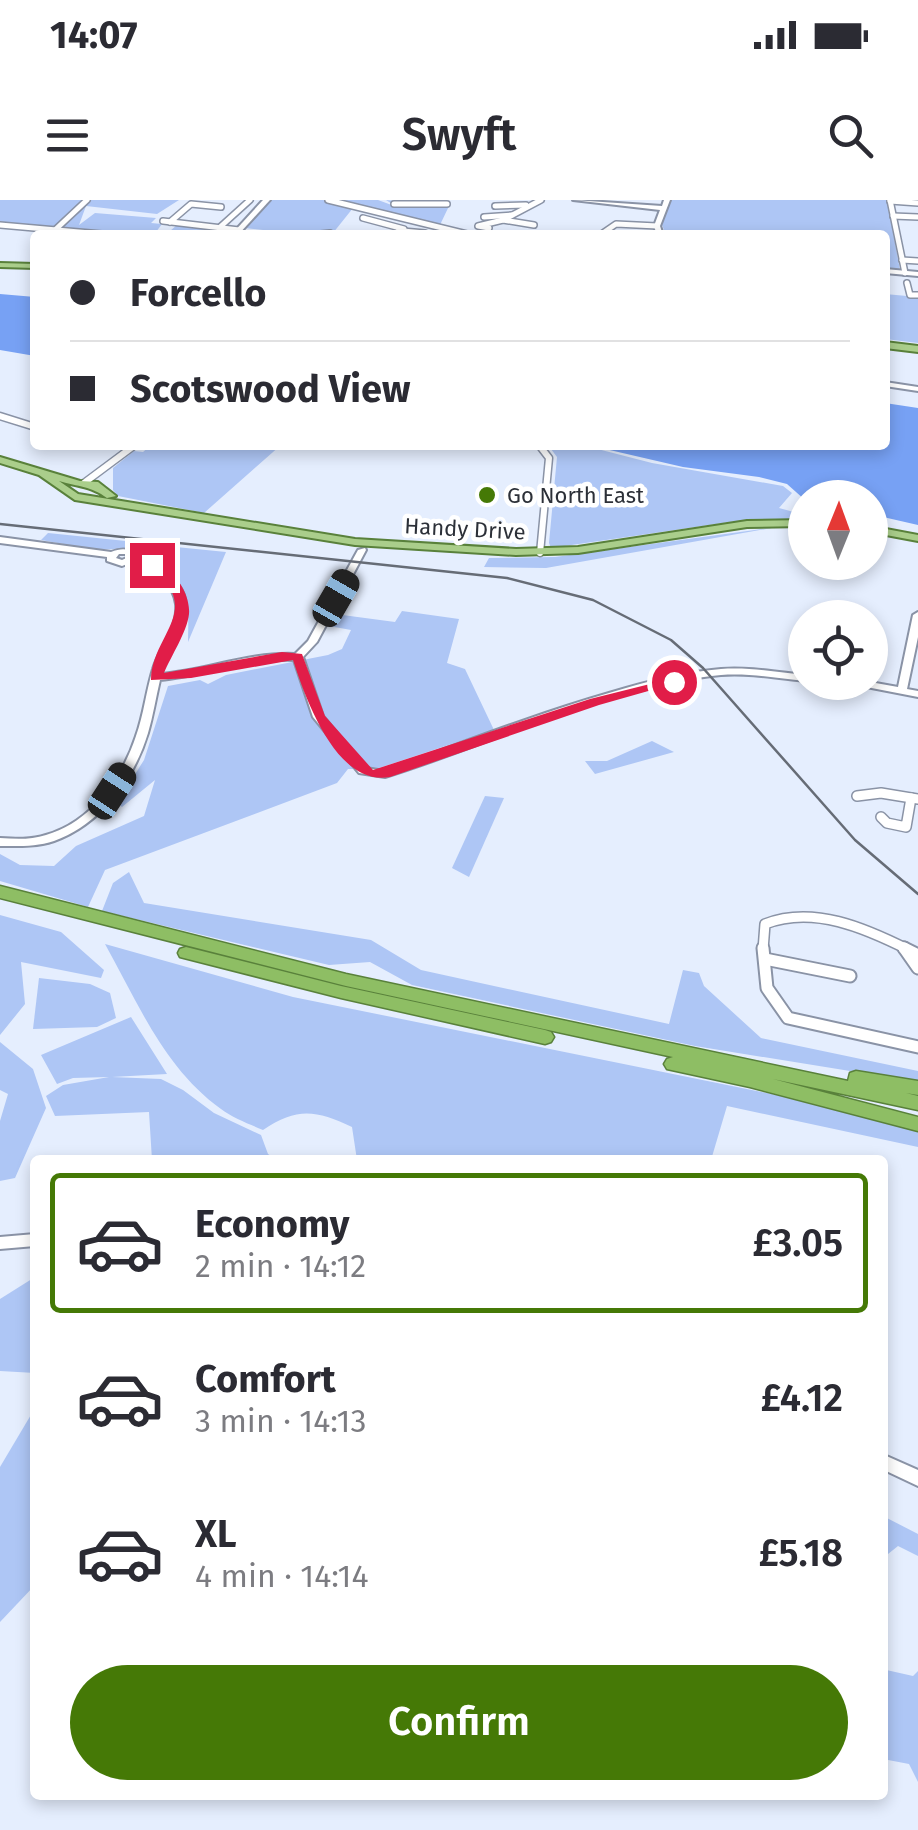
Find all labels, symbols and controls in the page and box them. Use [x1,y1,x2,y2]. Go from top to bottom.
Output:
text: 14:07 [50,12,137,58]
icon: menu [40,108,95,163]
text: Swyft [402,108,516,162]
icon: search [823,108,878,163]
text: Forcello [130,270,266,316]
text: Scotswood View [130,366,411,412]
north arrow [788,480,888,580]
map controls [788,480,888,700]
place label: Go North East [507,482,644,509]
marker: Go North East [476,484,498,506]
street label: Handy Drive [404,512,526,546]
route end [130,543,175,588]
car [308,565,364,631]
button: locate [788,600,888,700]
route start [652,660,697,705]
car [83,758,141,824]
icon: car [75,1198,165,1288]
text: Economy [195,1201,350,1247]
text: £3.05 [752,1220,843,1266]
text: 2 min · 14:12 [195,1247,366,1285]
icon: car [75,1353,165,1443]
text: Comfort [195,1356,336,1402]
text: £4.12 [761,1375,843,1421]
text: 3 min · 14:13 [195,1402,366,1440]
icon: car [75,1508,165,1598]
text: XL [195,1511,237,1557]
text: £5.18 [759,1530,843,1576]
text: 4 min · 14:14 [195,1557,369,1595]
button: Confirm [70,1665,848,1780]

